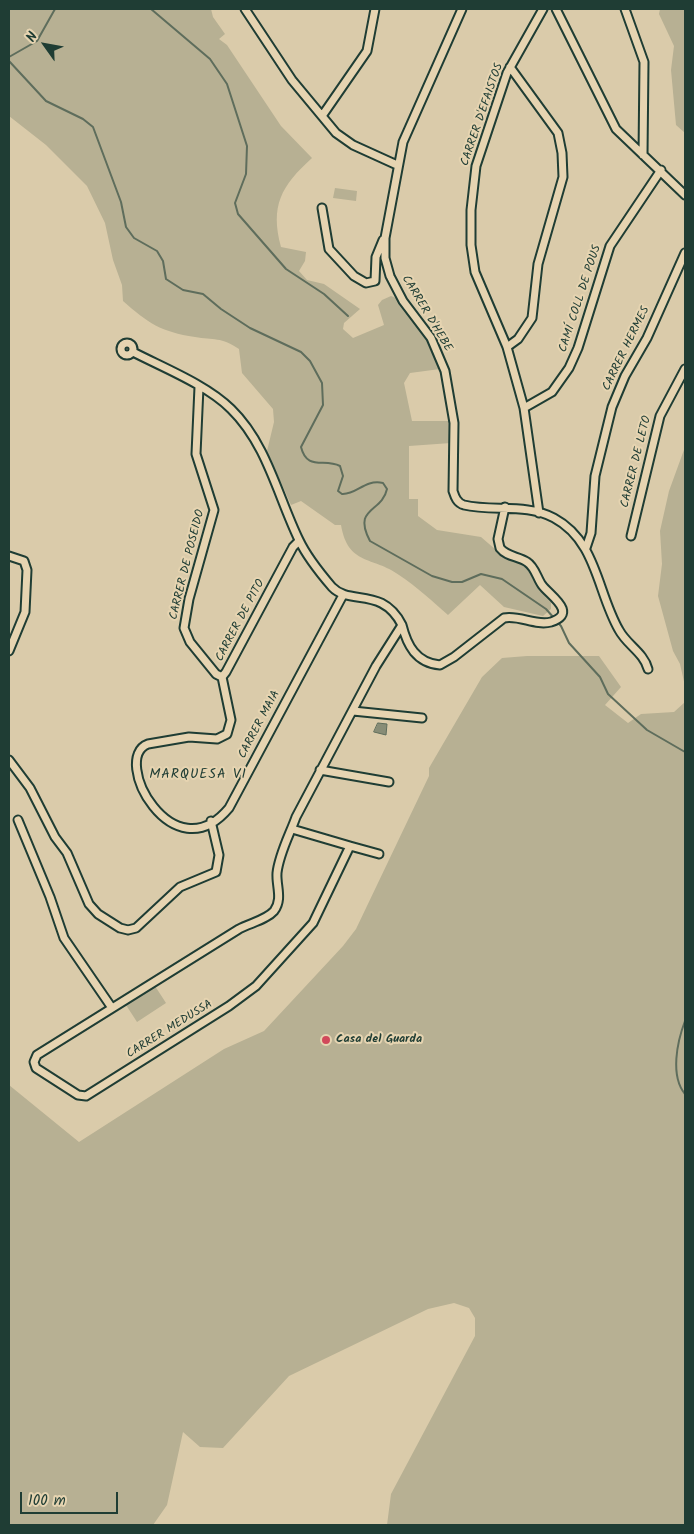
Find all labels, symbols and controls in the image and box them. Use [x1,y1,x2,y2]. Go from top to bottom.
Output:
north arrow [20,20,70,70]
text: N [21,27,44,47]
street label: CARRER D'EFAISTOS [459,62,507,168]
street label: CAMÍ COLL DE POUS [557,244,605,354]
street label: CARRER D'HEBE [398,273,454,355]
street label: CARRER HERMES [600,304,654,394]
street label: CARRER DE LETO [619,415,655,509]
street label: CARRER DE POSEIDO [167,508,209,622]
street label: CARRER DE PITO [213,577,269,665]
street label: CARRER MAIA [236,688,284,762]
district label: MARQUESA VI [148,768,248,784]
street label: CARRER MEDUSSA [124,998,216,1062]
place label: Casa del Guarda [336,1033,422,1047]
marker: Casa del Guarda [320,1034,332,1046]
scale bar [22,1482,120,1514]
text: 100 m [28,1489,66,1513]

